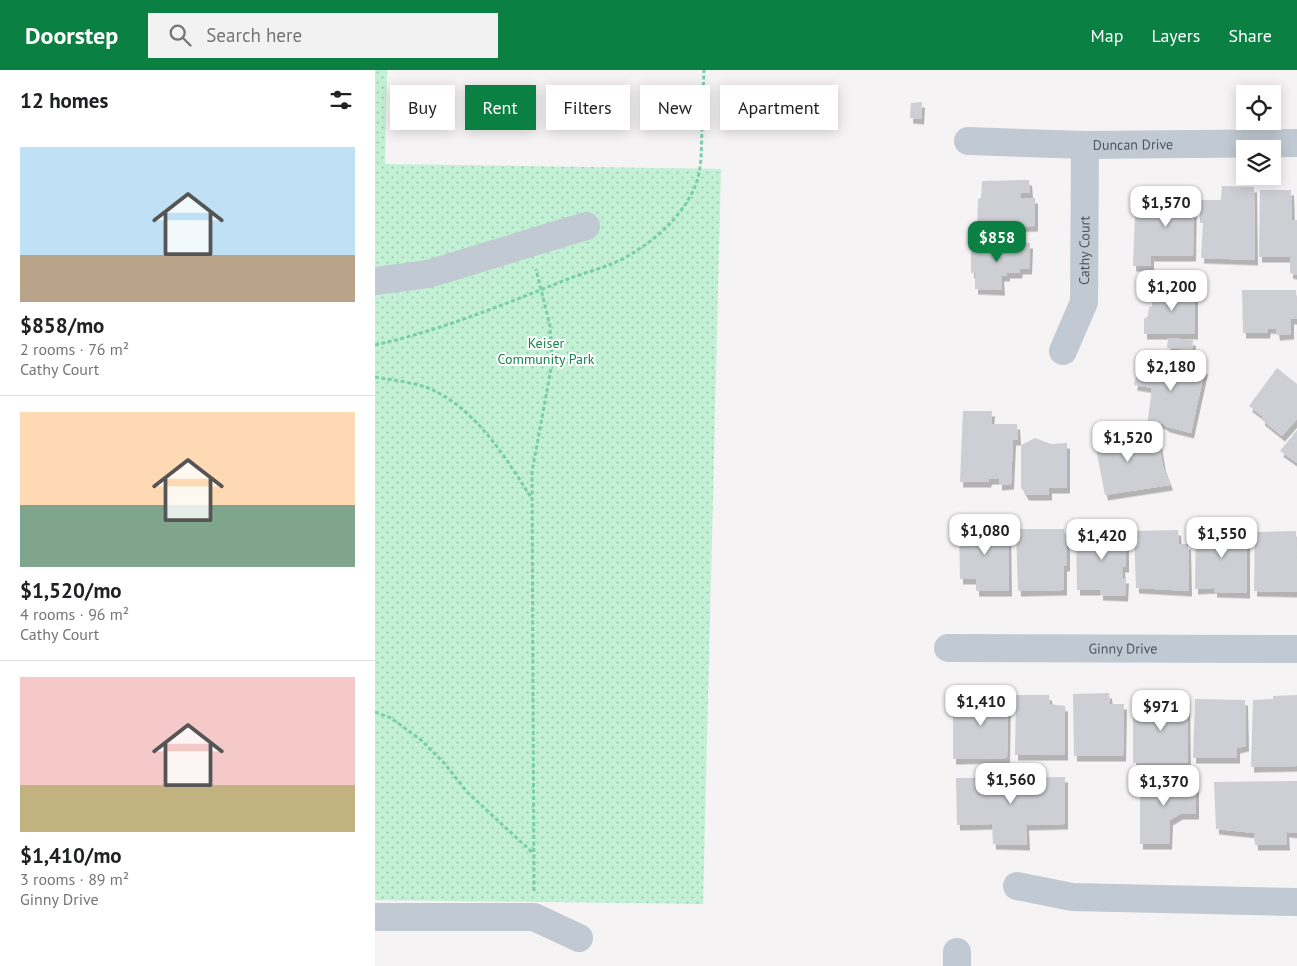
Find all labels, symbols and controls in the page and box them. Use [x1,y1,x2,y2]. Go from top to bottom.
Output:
search box [148,13,498,58]
text: Doorstep [25,20,118,51]
icon: search [166,21,194,49]
text: Search here [206,23,302,47]
text: Map [1091,24,1123,47]
text: Layers [1151,24,1200,47]
text: Share [1228,24,1272,47]
chip: Buy [390,85,455,130]
chip: Rent [465,85,536,130]
chip: Filters [546,85,630,130]
chip: New [640,85,710,130]
chip: Apartment [720,85,838,130]
map controls [1236,85,1281,185]
button: locate [1236,85,1281,130]
icon: filters [327,86,355,114]
text: 12 homes [20,87,108,114]
street label: Duncan Drive [1093,135,1173,154]
button: layers [1236,140,1281,185]
icon: home [143,179,233,269]
pin: $1,570 [1125,186,1207,228]
text: $1,570 [1141,192,1191,212]
street label: Cathy Court [1075,215,1094,285]
pin: $858 [967,220,1027,263]
text: $858 [979,227,1015,247]
pin: $1,200 [1131,270,1213,312]
text: $1,200 [1147,276,1197,296]
text: $858/mo [20,312,104,339]
park label: Keiser Community Park [498,334,595,368]
text: 2 rooms · 76 m² [20,339,129,359]
pin: $2,180 [1130,350,1212,392]
text: $2,180 [1146,356,1196,376]
text: Cathy Court [20,359,99,379]
pin: $1,520 [1087,420,1169,463]
text: $1,520 [1103,427,1153,447]
icon: home [143,445,233,535]
pin: $1,080 [944,514,1026,556]
pin: $1,550 [1181,516,1263,559]
pin: $1,420 [1061,518,1143,561]
text: $1,080 [960,520,1010,540]
text: $1,550 [1197,523,1247,543]
text: $1,420 [1077,525,1127,545]
text: $1,520/mo [20,577,122,604]
text: 4 rooms · 96 m² [20,604,129,624]
text: Cathy Court [20,624,99,644]
street label: Ginny Drive [1089,639,1157,658]
pin: $1,410 [940,684,1022,727]
pin: $971 [1131,690,1191,732]
text: $1,410 [956,691,1006,711]
text: $971 [1143,696,1179,716]
icon: home [143,710,233,800]
pin: $1,560 [970,762,1052,805]
pin: $1,370 [1123,764,1205,807]
text: $1,560 [986,769,1036,789]
text: $1,370 [1139,771,1189,791]
text: $1,410/mo [20,842,122,869]
text: 3 rooms · 89 m² [20,869,129,889]
text: Ginny Drive [20,889,99,909]

